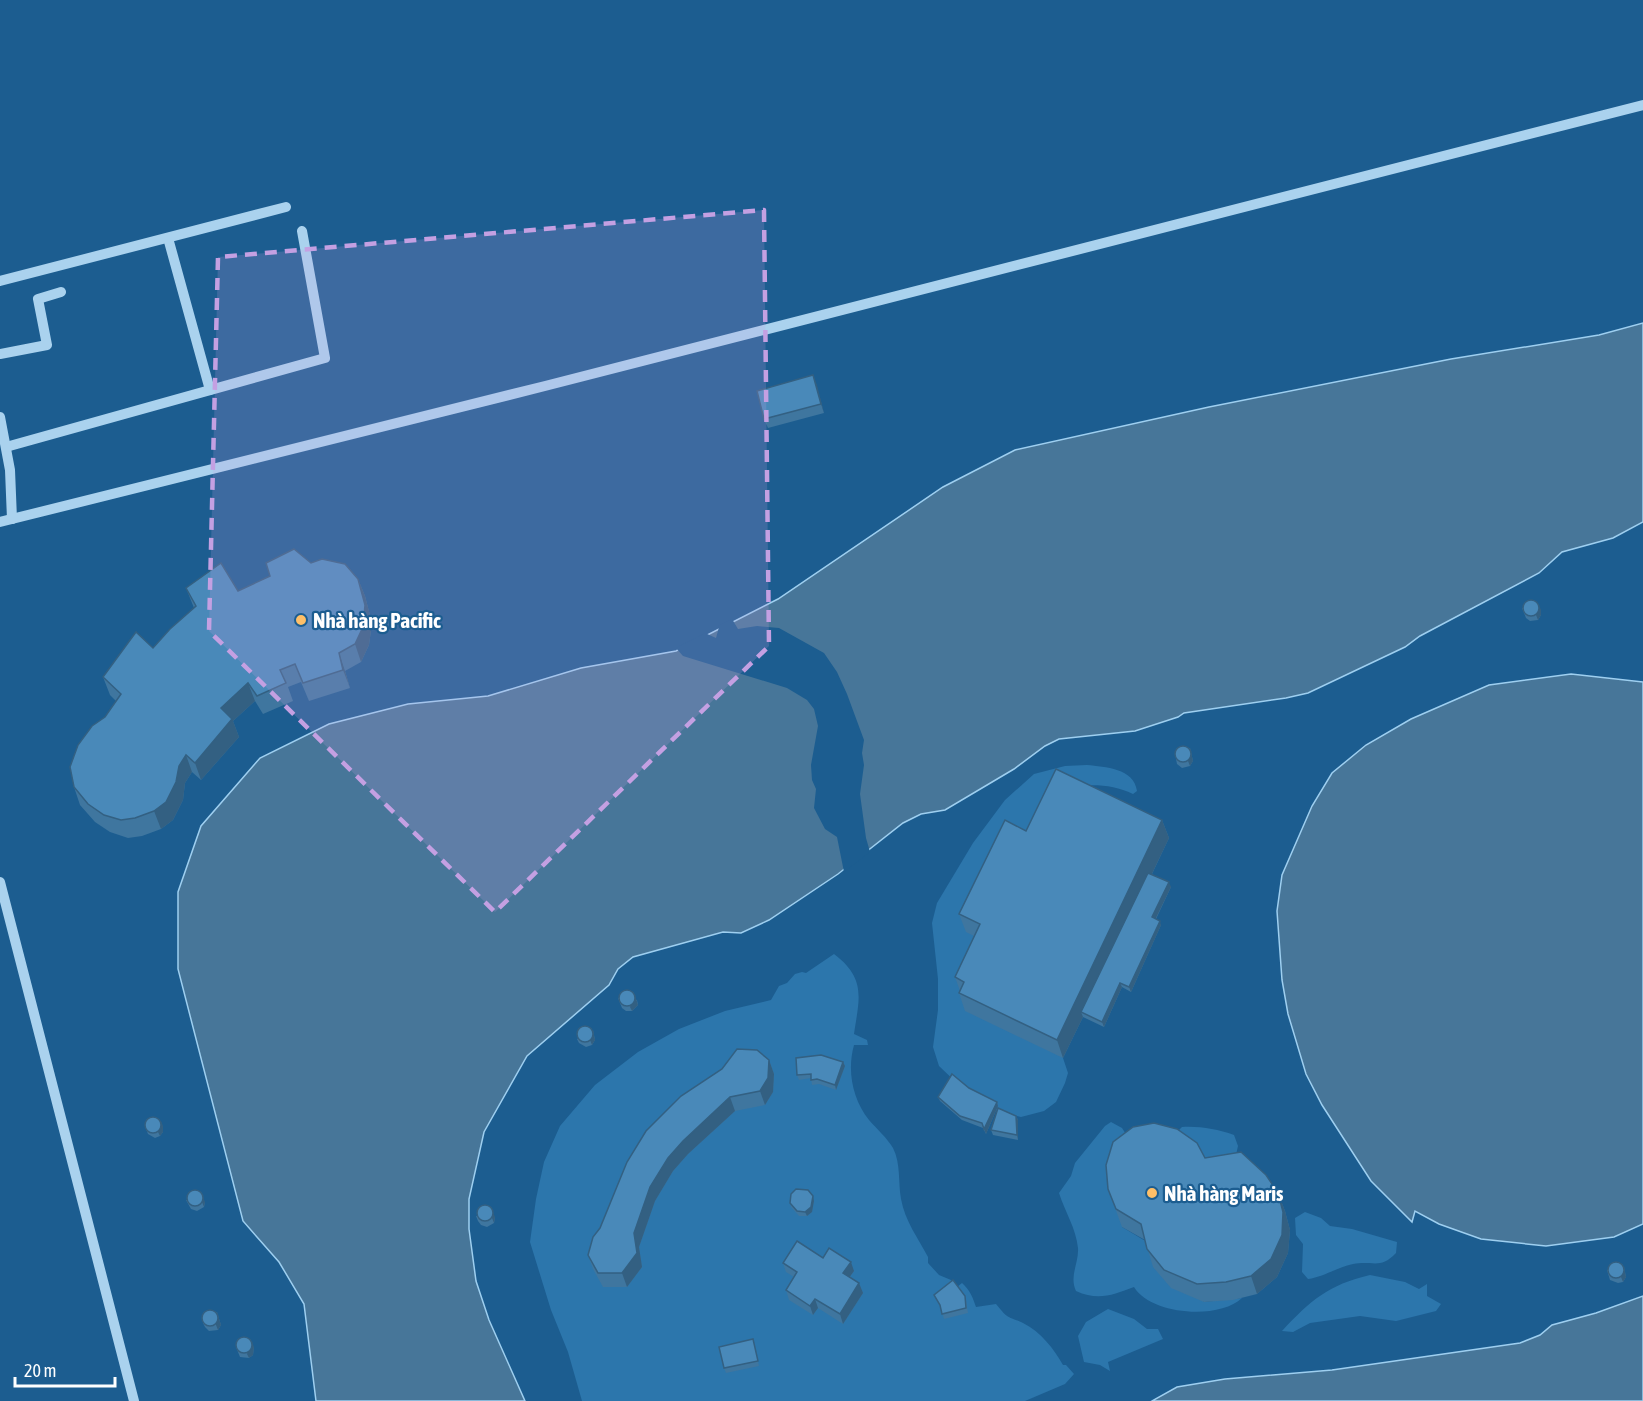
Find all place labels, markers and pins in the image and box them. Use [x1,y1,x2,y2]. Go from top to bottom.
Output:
place label: Nhà hàng Pacific [313,608,441,632]
marker: Nhà hàng Pacific [294,613,308,627]
place label: Nhà hàng Maris [1164,1181,1284,1205]
marker: Nhà hàng Maris [1145,1186,1159,1200]

